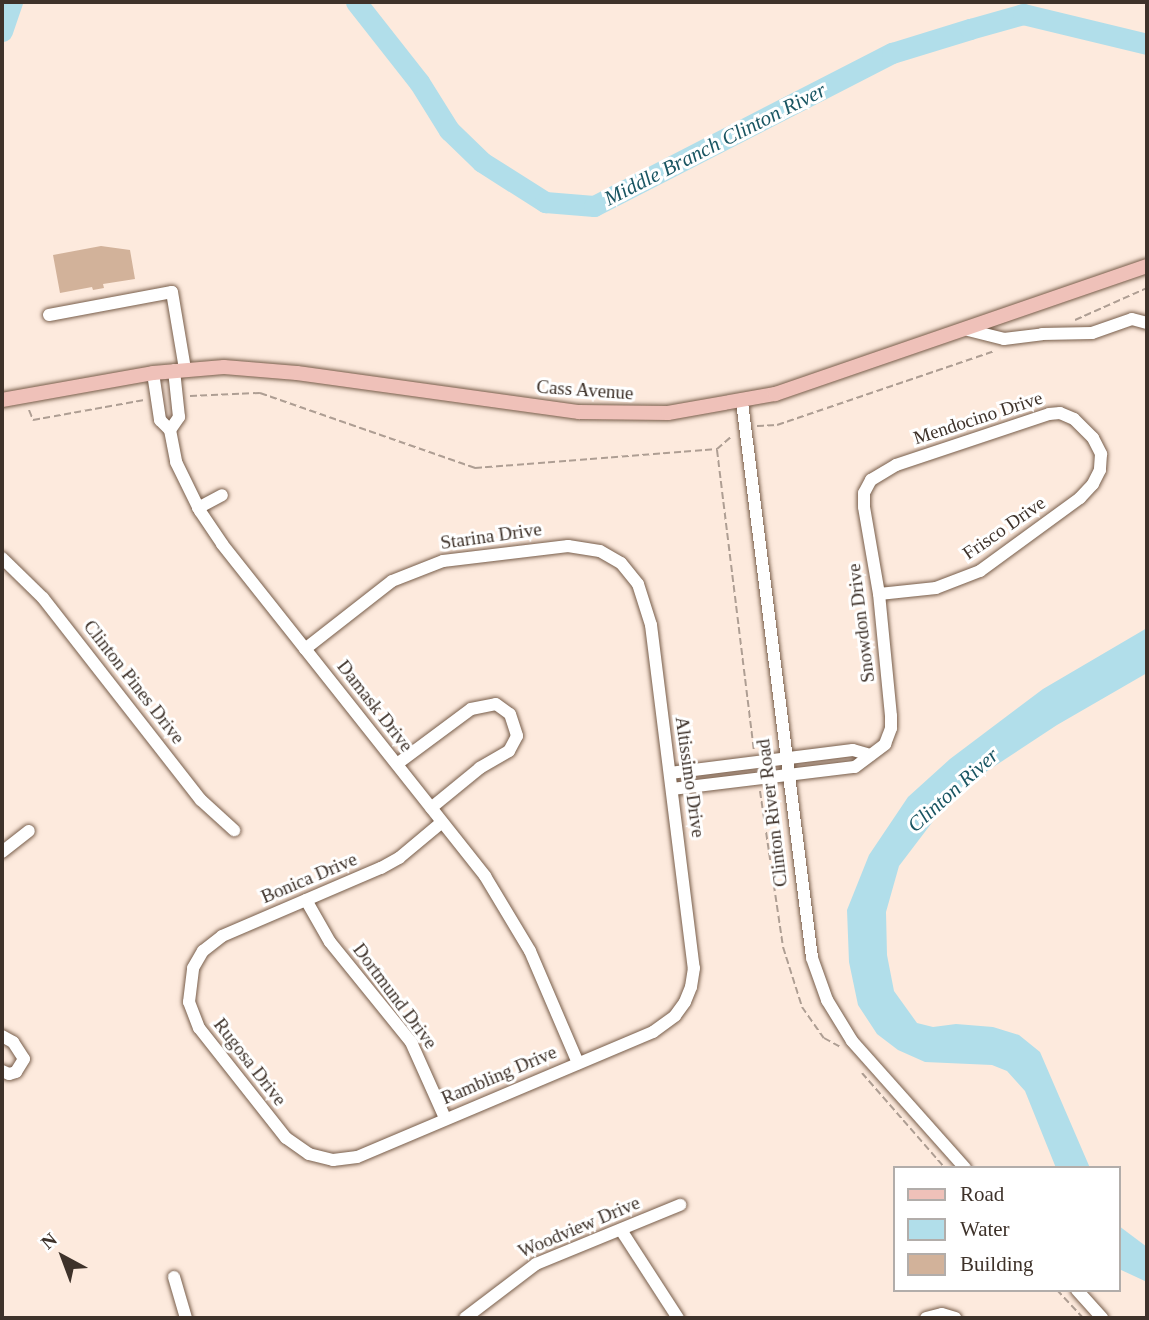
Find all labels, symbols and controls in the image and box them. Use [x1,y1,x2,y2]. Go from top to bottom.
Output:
water label: Middle Branch Clinton River [600,77,830,211]
street label: Cass Avenue [535,375,635,405]
street label: Mendocino Drive [910,386,1046,450]
street label: Frisco Drive [958,491,1050,565]
street label: Starina Drive [439,518,543,554]
street label: Snowdon Drive [842,562,880,684]
street label: Clinton Pines Drive [79,616,189,748]
street label: Damask Drive [332,656,418,756]
street label: Altissimo Drive [670,715,710,839]
street label: Clinton River Road [752,738,792,888]
water label: Clinton River [902,743,1004,837]
street label: Bonica Drive [258,848,360,908]
street label: Dortmund Drive [348,939,442,1053]
street label: Rugosa Drive [209,1014,291,1110]
street label: Rambling Drive [438,1040,560,1110]
legend [894,1166,1121,1292]
text: Road [960,1182,1004,1206]
street label: Woodview Drive [515,1191,643,1263]
text: Water [960,1217,1010,1241]
north arrow [28,1222,98,1292]
text: N [37,1228,61,1253]
text: Building [960,1252,1034,1276]

